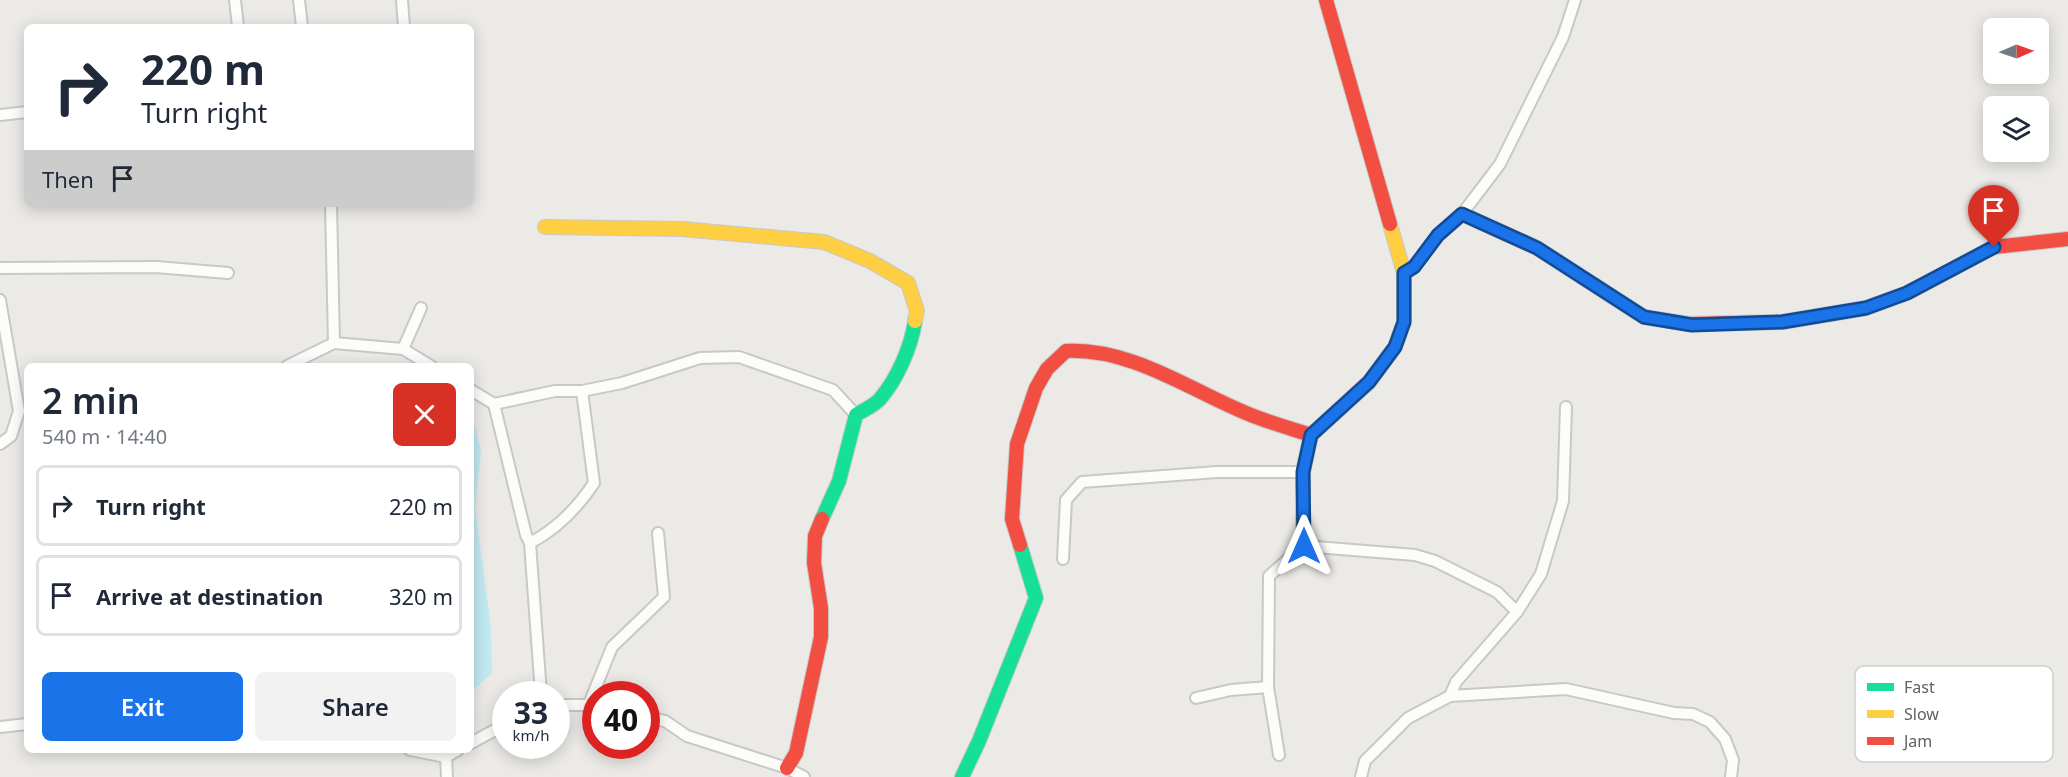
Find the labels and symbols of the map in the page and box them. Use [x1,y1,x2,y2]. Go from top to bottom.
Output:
north arrow [1983,18,2049,84]
pin [1968,185,2019,247]
position arrow [1272,514,1336,578]
legend [1855,666,2053,762]
text: Fast [1904,676,1935,698]
speed limit sign: 40 [582,681,660,759]
text: Slow [1904,703,1939,725]
text: Jam [1902,730,1932,752]

